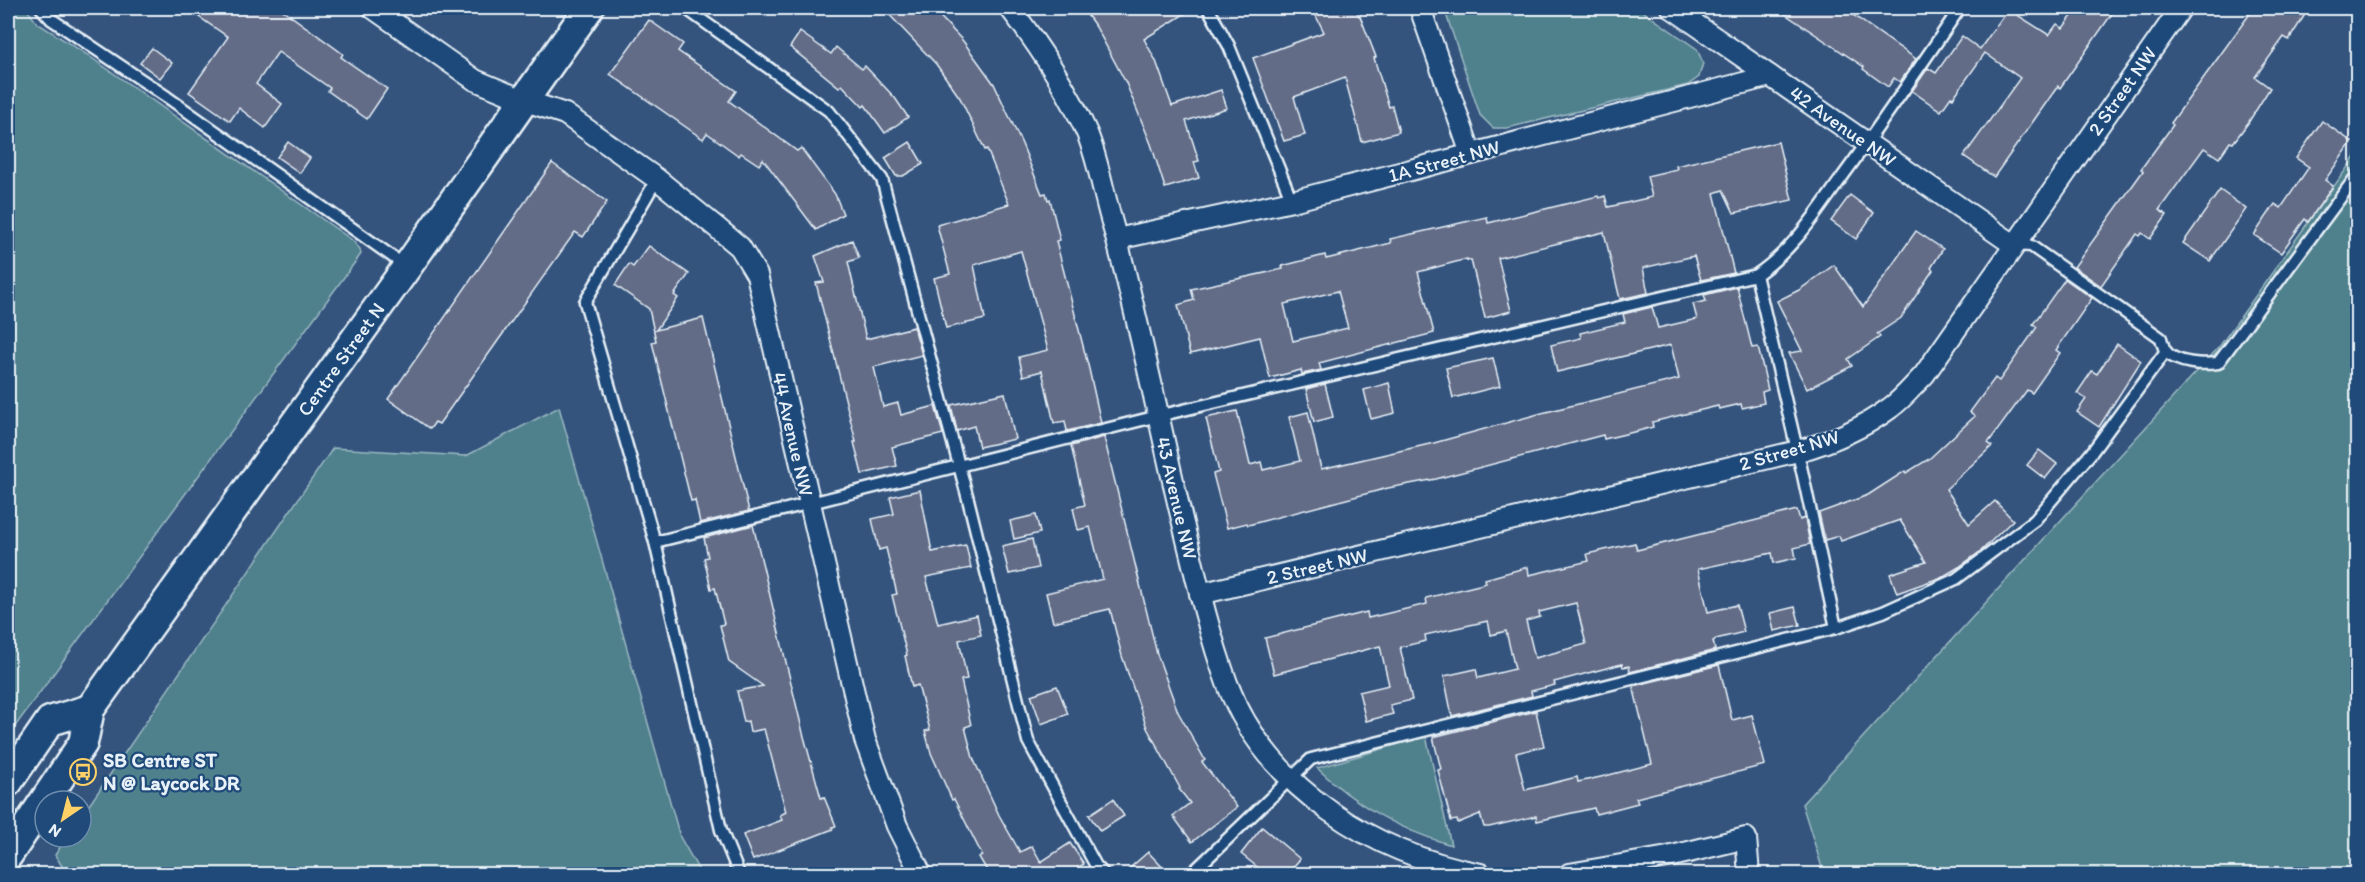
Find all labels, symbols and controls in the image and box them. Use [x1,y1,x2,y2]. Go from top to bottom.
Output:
street label: 2 Street NW [2083,42,2161,140]
street label: 42 Avenue NW [1785,80,1901,172]
street label: 1A Street NW [1386,135,1502,187]
street label: Centre Street N [292,298,390,421]
street label: 44 Avenue NW [767,370,819,498]
street label: 2 Street NW [1736,424,1842,476]
street label: 43 Avenue NW [1151,434,1203,562]
street label: 2 Street NW [1264,543,1370,589]
place label: SB Centre ST N @ Laycock DR [103,748,240,796]
bus stop icon: SB Centre ST N @ Laycock DR [68,757,98,787]
north arrow [33,789,93,849]
text: N [45,820,65,842]

